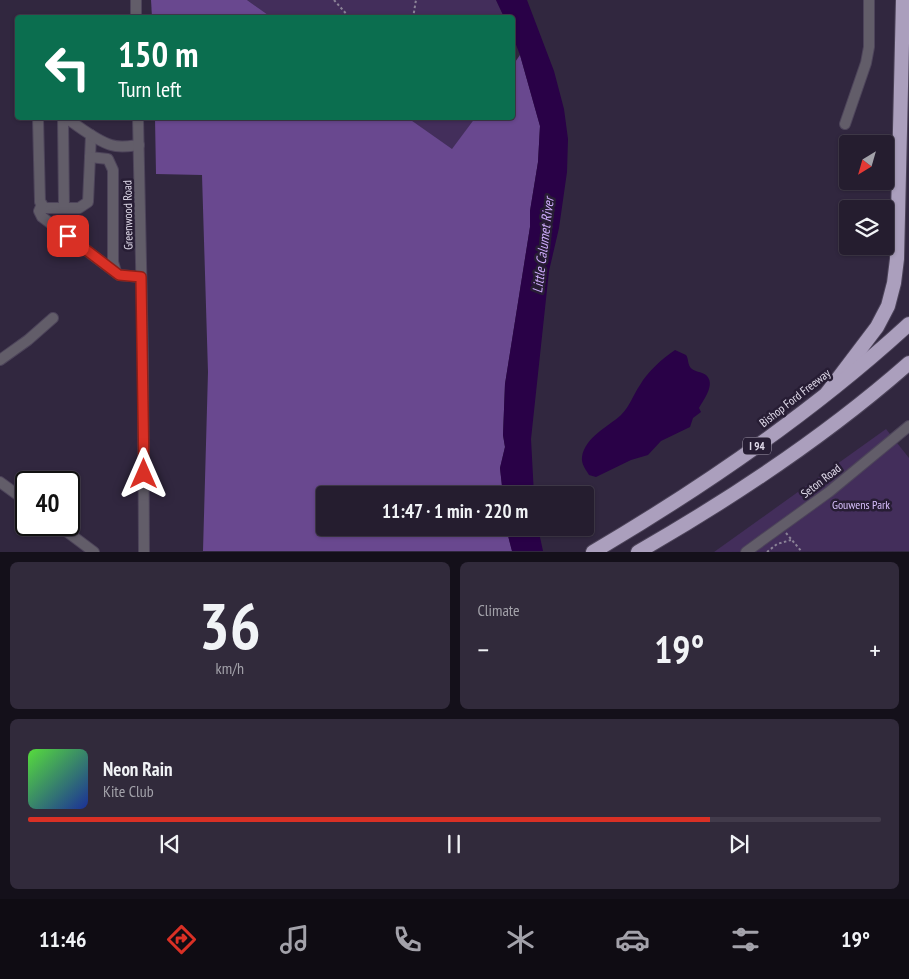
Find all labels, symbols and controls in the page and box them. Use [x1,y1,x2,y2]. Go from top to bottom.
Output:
text: 150 m [118,31,199,77]
icon: left [35,35,100,100]
text: Turn left [118,75,182,103]
north arrow [839,135,894,190]
map controls [839,135,894,255]
street label: Greenwood Road [119,180,136,250]
water label: Little Calumet River [528,194,558,294]
button: layers [839,200,894,255]
pin [47,215,89,257]
icon: arrive [54,222,82,250]
street label: Bishop Ford Freeway [756,365,834,430]
road number: I 94 [743,438,771,454]
position arrow [117,447,169,499]
street label: Seton Road [798,460,844,501]
speed limit sign: 40 [15,471,80,536]
park label: Gouwens Park [832,497,890,512]
text: 11:47 · 1 min · 220 m [382,499,528,523]
text: 36 [199,583,261,667]
text: Climate [478,600,520,620]
text: 19° [654,624,704,673]
text: − [478,631,489,668]
text: + [869,631,881,668]
text: km/h [216,658,244,678]
text: Neon Rain [103,757,172,781]
text: Kite Club [103,781,154,801]
icon: previous [156,830,184,858]
icon: pause [440,830,468,858]
icon: next [725,830,753,858]
icon: directions [164,922,199,957]
icon: music [277,922,312,957]
icon: phone [390,922,425,957]
icon: climate [503,922,538,957]
icon: car [615,922,650,957]
icon: filters [728,922,763,957]
text: 11:46 [39,925,86,953]
text: 19° [841,925,870,953]

